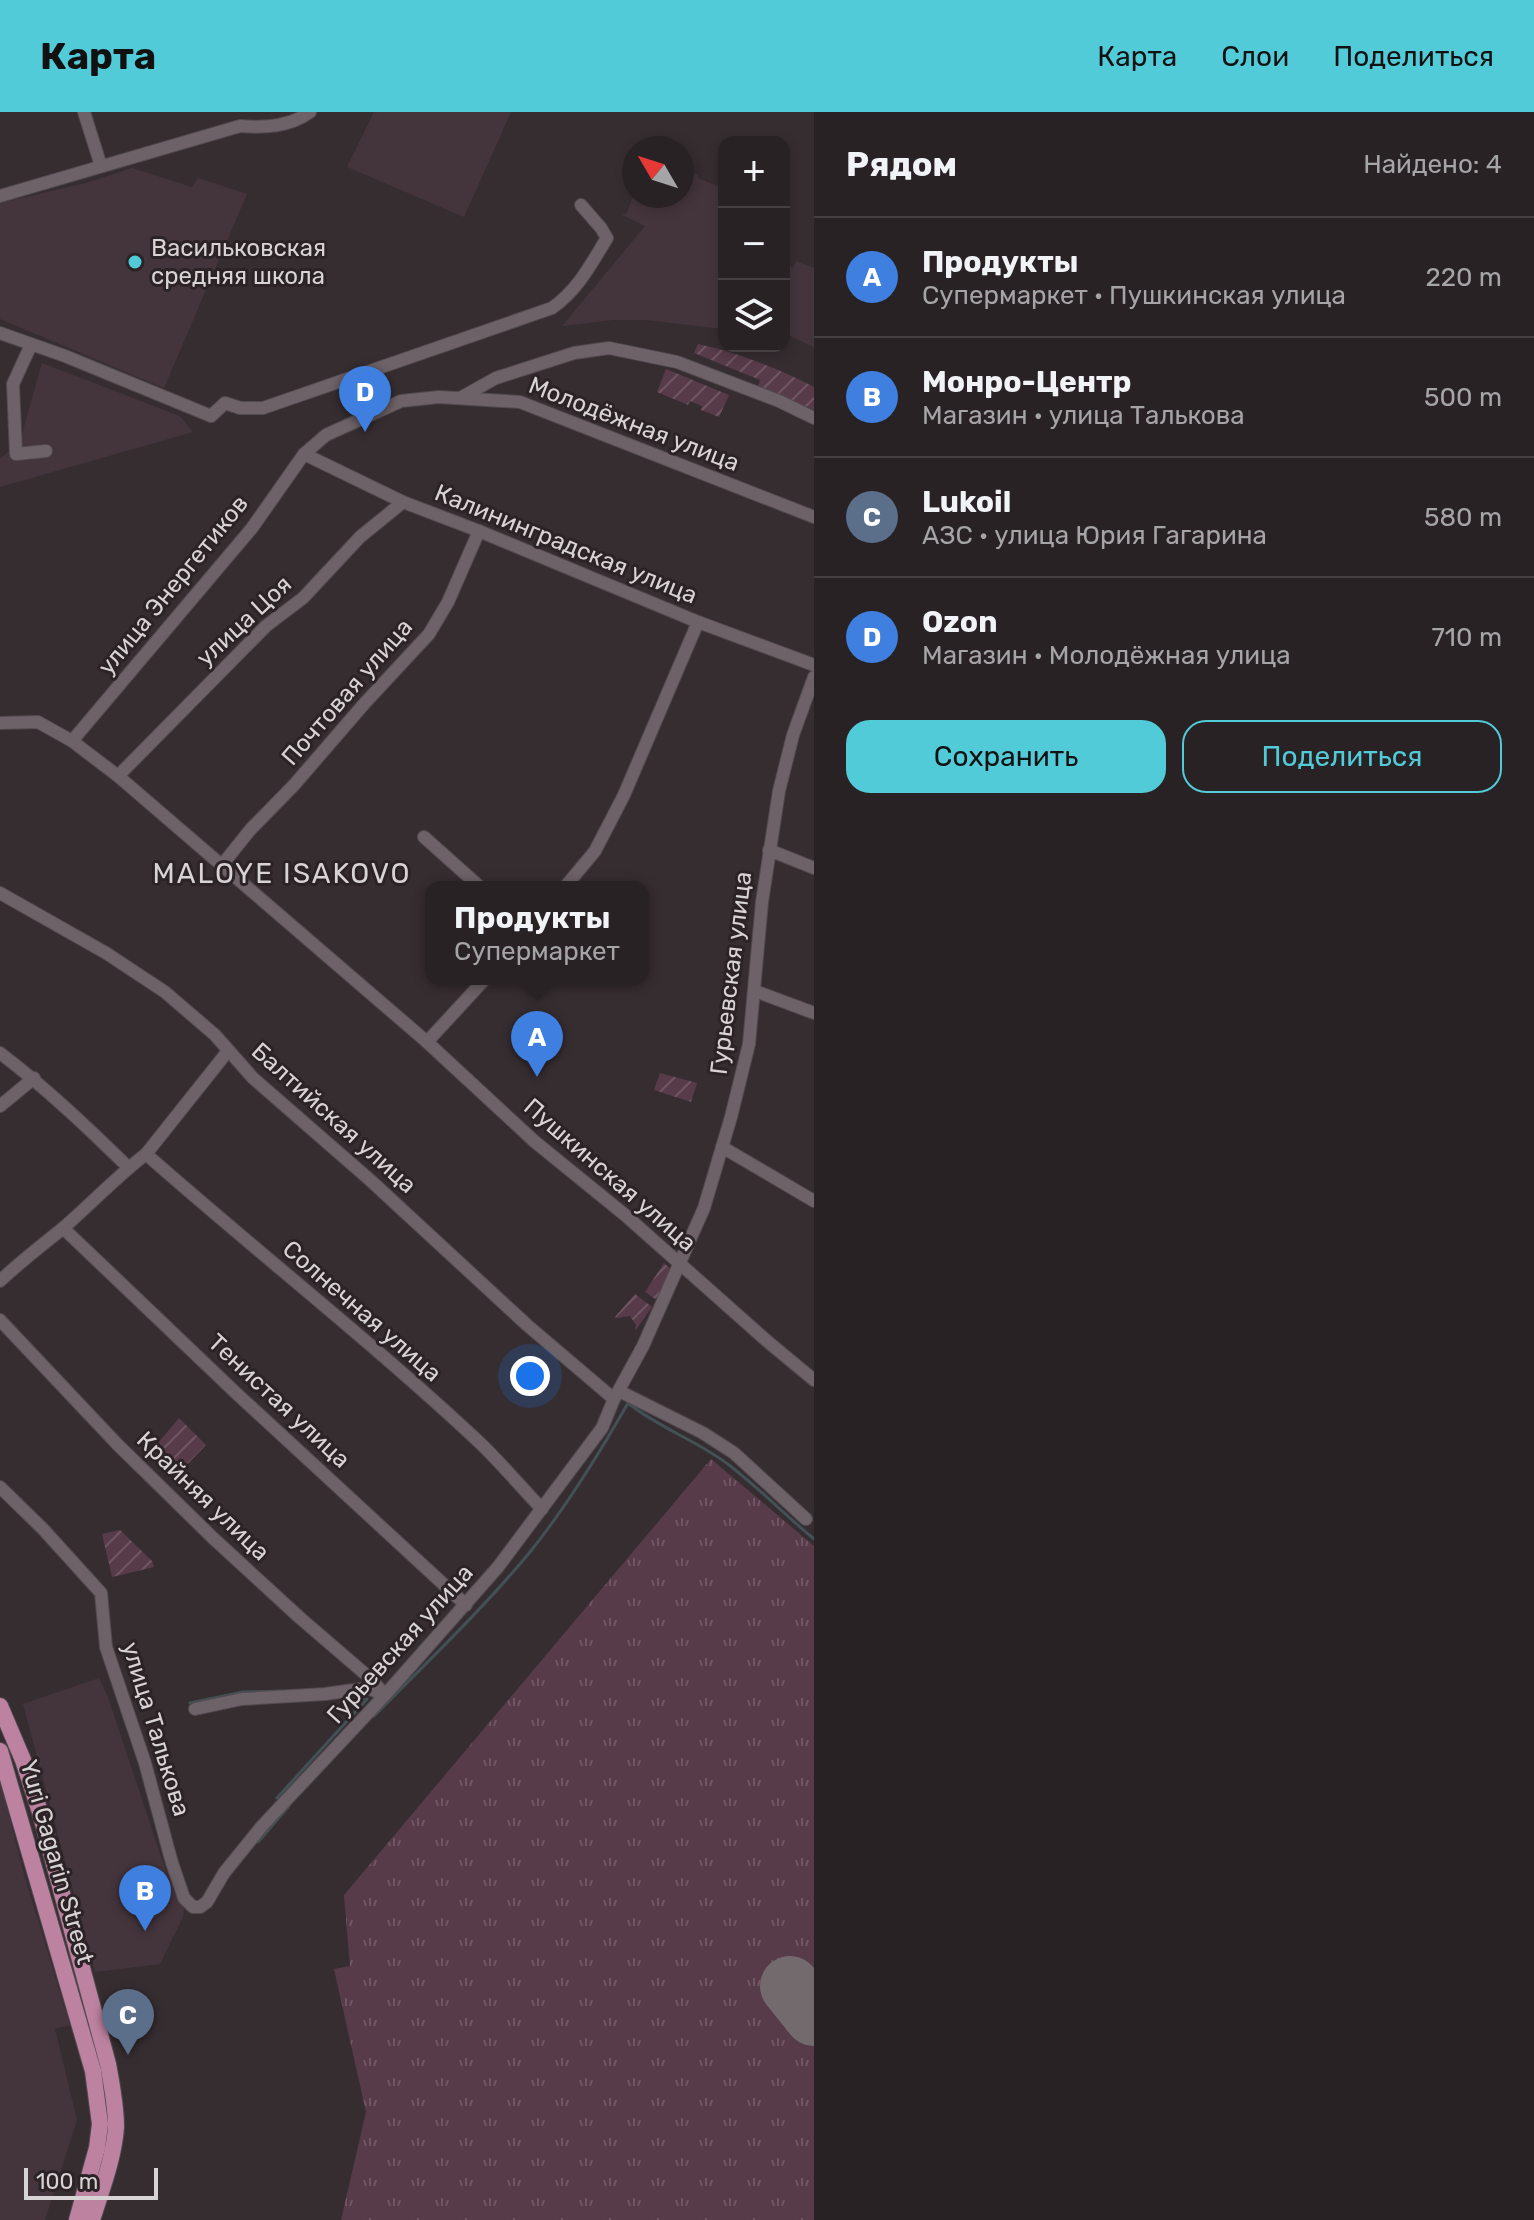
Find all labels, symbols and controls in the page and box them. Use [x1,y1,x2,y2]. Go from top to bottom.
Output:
text: Карта [40,33,156,79]
text: Карта [1097,40,1177,73]
text: Слои [1221,40,1289,73]
text: Поделиться [1333,40,1494,73]
north arrow [622,136,694,208]
map controls [718,136,790,352]
button: + [718,136,790,208]
text: Рядом [846,144,957,185]
text: Найдено: 4 [1363,149,1502,180]
button: − [718,208,790,280]
place label: Васильковская средняя школа [151,234,326,290]
text: Продукты [922,244,1078,280]
marker: Васильковская средняя школа [126,253,144,271]
text: A [863,262,881,293]
text: 220 m [1425,262,1502,293]
button: layers [718,280,790,352]
text: Супермаркет · Пушкинская улица [922,280,1346,311]
text: Монро-Центр [922,364,1131,400]
pin: D [339,366,391,432]
street label: Молодёжная улица [525,371,743,477]
text: B [863,382,881,413]
text: 500 m [1424,382,1502,413]
text: Магазин · улица Талькова [922,400,1245,431]
street label: Калининградская улица [431,478,701,610]
text: Lukoil [922,484,1011,520]
street label: улица Энергетиков [92,490,254,680]
text: C [863,502,881,533]
text: 580 m [1424,502,1502,533]
text: АЗС · улица Юрия Гагарина [922,520,1267,551]
street label: улица Цоя [191,570,297,672]
text: Ozon [922,604,997,640]
street label: Почтовая улица [276,613,418,771]
text: D [863,622,881,653]
text: 710 m [1432,622,1502,653]
text: Магазин · Молодёжная улица [922,640,1291,671]
button: Сохранить [846,720,1166,793]
button: Поделиться [1182,720,1502,793]
district label: MALOYE ISAKOVO [152,857,412,890]
street label: Гурьевская улица [705,870,757,1076]
popup [425,881,649,985]
text: Продукты [454,900,611,936]
text: Супермаркет [454,936,620,967]
pin: A [511,1011,563,1077]
street label: Балтийская улица [246,1037,422,1199]
street label: Пушкинская улица [518,1093,702,1257]
street label: Солнечная улица [277,1235,447,1387]
street label: Тенистая улица [202,1328,356,1474]
your location [510,1356,550,1396]
street label: Крайняя улица [131,1426,275,1566]
street label: Гурьевская улица [321,1559,479,1729]
street label: улица Талькова [116,1638,196,1820]
street label: Yuri Gagarin Street [14,1757,100,1967]
pin: B [119,1865,171,1931]
pin: C [102,1989,154,2055]
scale bar [24,2164,158,2200]
text: 100 m [36,2168,98,2195]

